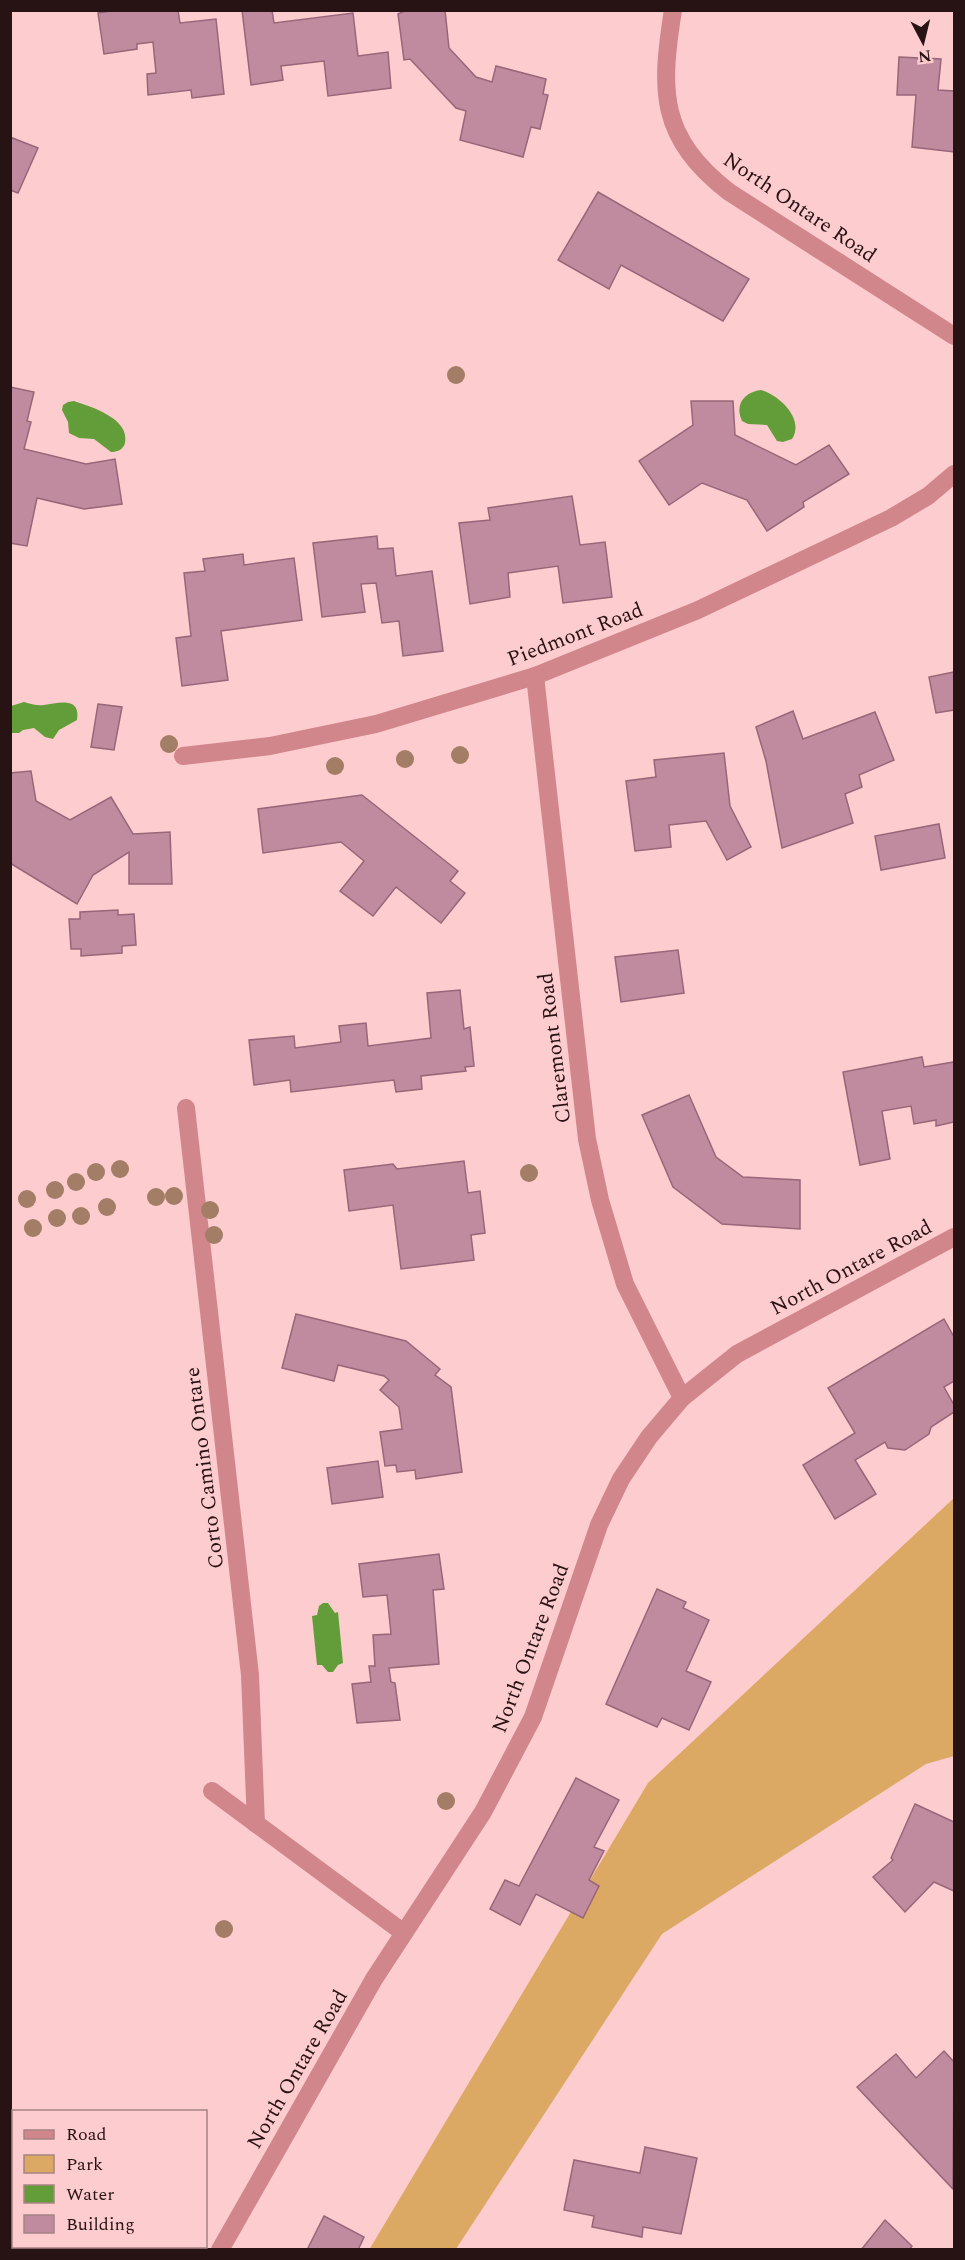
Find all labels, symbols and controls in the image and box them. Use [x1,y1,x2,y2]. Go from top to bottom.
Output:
north arrow [893,12,953,72]
text: N [917,43,933,69]
street label: North Ontare Road [716,144,883,271]
street label: Piedmont Road [503,594,648,676]
street label: Claremont Road [530,971,580,1125]
street label: North Ontare Road [765,1212,938,1324]
street label: Corto Camino Ontare [177,1365,233,1571]
street label: North Ontare Road [484,1559,578,1738]
street label: North Ontare Road [239,1984,357,2155]
legend [12,2110,207,2248]
text: Road [66,2121,107,2148]
text: Park [66,2151,103,2178]
text: Water [66,2181,114,2208]
text: Building [66,2211,135,2238]

